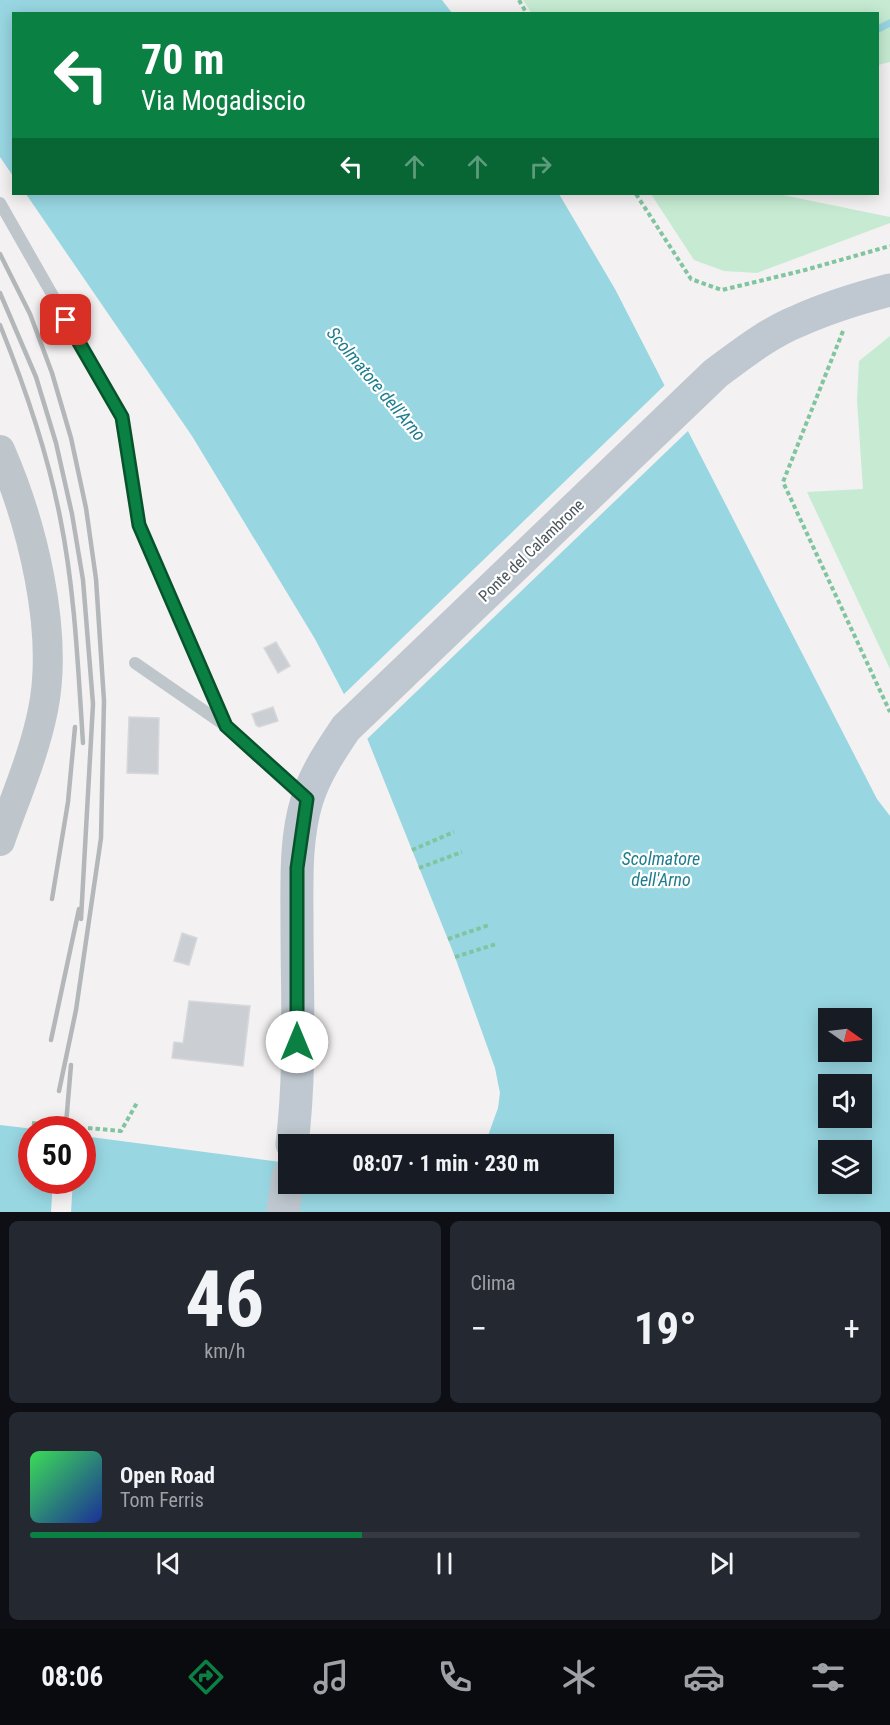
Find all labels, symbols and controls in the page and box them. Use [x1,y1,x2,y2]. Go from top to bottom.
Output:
text: 70 m [141,35,224,84]
icon: left [42,36,120,114]
text: Via Mogadiscio [141,85,306,117]
icon: left [335,150,368,183]
icon: ahead [398,150,431,183]
icon: ahead [461,150,494,183]
icon: right [524,150,557,183]
pin [40,294,91,345]
icon: arrive [49,303,82,336]
water label: Scolmatore dell'Arno [323,323,430,445]
street label: Ponte del Calambrone [475,495,588,606]
water label: Scolmatore dell'Arno [622,848,700,890]
north arrow [818,1008,872,1062]
map controls [818,1008,872,1194]
position arrow [265,1010,329,1074]
button: sound [818,1074,872,1128]
speed limit sign: 50 [18,1116,96,1194]
button: layers [818,1140,872,1194]
text: 08:07 · 1 min · 230 m [353,1151,539,1176]
text: 46 [185,1254,264,1345]
text: Clima [471,1271,516,1295]
text: 19° [634,1302,697,1355]
text: − [471,1309,487,1348]
text: + [844,1309,860,1348]
text: km/h [204,1339,245,1363]
text: Open Road [120,1463,215,1488]
text: Tom Ferris [120,1488,204,1512]
icon: previous [152,1547,185,1580]
icon: pause [428,1547,461,1580]
icon: next [705,1547,738,1580]
icon: directions [185,1656,227,1698]
icon: music [310,1656,352,1698]
icon: phone [434,1656,476,1698]
icon: climate [558,1656,600,1698]
icon: car [683,1656,725,1698]
icon: filters [807,1656,849,1698]
text: 08:06 [41,1661,103,1693]

